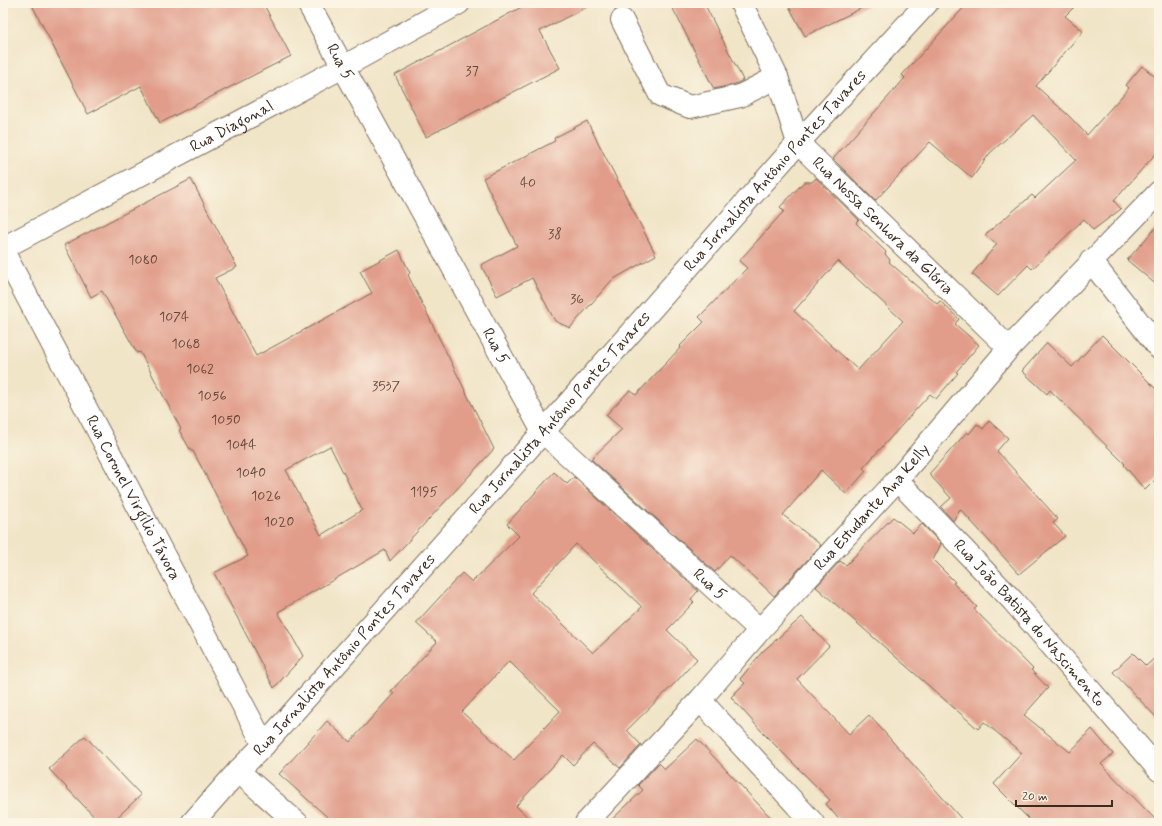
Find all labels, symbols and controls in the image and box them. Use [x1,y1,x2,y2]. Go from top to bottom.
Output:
street label: Rua 5 [322,40,359,84]
house number: 37 [465,62,479,80]
street label: Rua Jornalista Antônio Pontes Tavares [679,65,871,276]
street label: Rua Diagonal [186,95,277,157]
street label: Rua Nossa Senhora da Glória [808,152,958,299]
house number: 40 [520,174,536,192]
house number: 38 [548,225,562,243]
house number: 1080 [128,251,158,269]
house number: 36 [570,290,584,308]
street label: Rua Jornalista Antônio Pontes Tavares [464,307,655,519]
house number: 1074 [159,308,189,326]
street label: Rua 5 [477,324,514,368]
house number: 1068 [172,335,200,353]
house number: 1062 [186,360,214,378]
house number: 3537 [372,377,401,395]
house number: 1056 [197,387,227,405]
house number: 1050 [211,411,241,429]
street label: Rua Coronel Virgílio Távora [81,412,186,584]
house number: 1044 [226,436,256,454]
street label: Rua Estudante Ana Kelly [809,439,934,575]
house number: 1040 [236,464,266,482]
house number: 1195 [410,483,438,501]
house number: 1026 [251,487,281,505]
house number: 1020 [264,513,294,531]
street label: Rua João Batista do Nascimento [949,535,1110,711]
street label: Rua Jornalista Antônio Pontes Tavares [249,549,440,760]
street label: Rua 5 [689,564,731,605]
scale bar [1016,782,1112,808]
text: 20 m [1022,789,1048,805]

